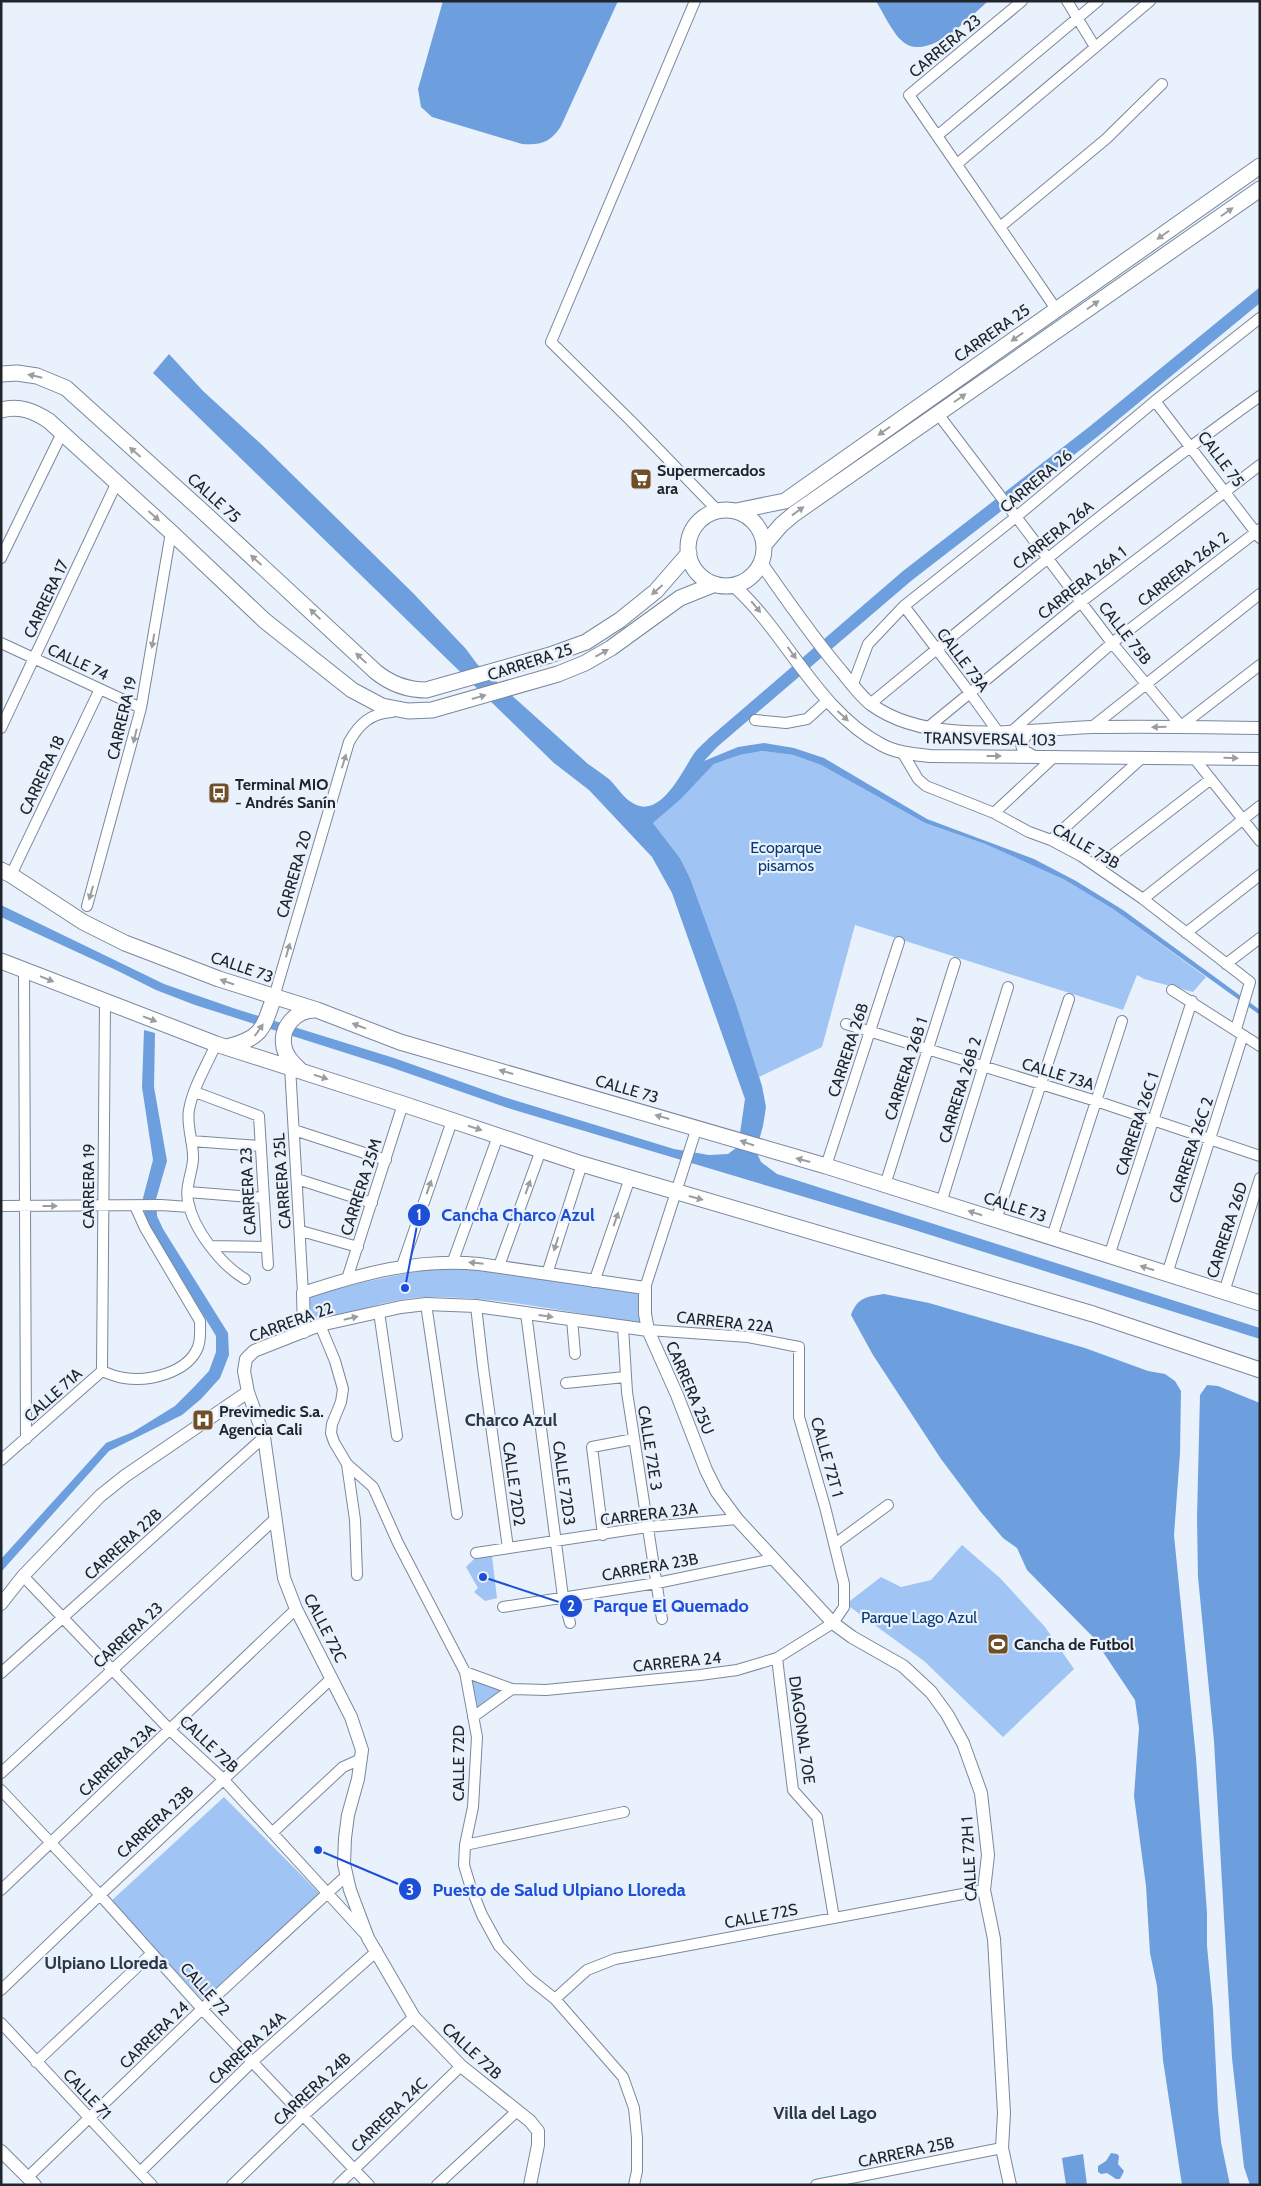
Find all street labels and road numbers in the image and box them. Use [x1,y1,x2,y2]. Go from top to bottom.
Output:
street label: CARRERA 23 [905,10,985,82]
street label: CARRERA 25 [951,300,1033,366]
street label: CALLE 75 [1194,427,1248,491]
street label: CARRERA 26 [996,445,1076,517]
street label: CALLE 75 [184,469,244,527]
street label: CARRERA 26A [1009,497,1097,573]
street label: CARRERA 26A 2 [1134,528,1232,610]
street label: CARRERA 26A 1 [1034,543,1130,623]
street label: CARRERA 17 [20,557,72,641]
street label: CALLE 75B [1095,598,1156,669]
street label: CALLE 73A [933,624,993,696]
street label: CARRERA 25 [485,639,575,685]
street label: CALLE 74 [45,640,111,684]
street label: CARRERA 19 [103,674,141,762]
street label: TRANSVERSAL 103 [923,728,1057,750]
street label: CARRERA 18 [15,732,69,818]
street label: CALLE 73B [1049,819,1123,873]
street label: CARRERA 20 [272,828,316,920]
street label: CALLE 73 [208,947,276,987]
street label: CARRERA 26B [824,1000,872,1100]
street label: CARRERA 26B 1 [880,1015,932,1123]
street label: CARRERA 26B 2 [935,1035,985,1145]
street label: CALLE 73A [1019,1054,1097,1094]
street label: CARRERA 26C 1 [1111,1070,1163,1178]
street label: CALLE 73 [593,1071,661,1107]
street label: CARRERA 26C 2 [1165,1095,1217,1205]
street label: CARRERA 25L [269,1132,295,1230]
street label: CARRERA 25M [336,1136,386,1238]
street label: CARRERA 19 [79,1143,98,1229]
street label: CARRERA 23 [236,1147,260,1235]
street label: CARRERA 26D [1202,1179,1252,1281]
street label: CALLE 73 [981,1188,1049,1226]
street label: CARRERA 22 [247,1298,335,1346]
street label: CARRERA 22A [675,1307,775,1337]
street label: CARRERA 25U [662,1338,718,1438]
street label: CALLE 71A [20,1364,86,1426]
street label: CALLE 72E 3 [634,1404,666,1492]
street label: CALLE 72T 1 [807,1415,847,1499]
street label: CALLE 72D3 [549,1440,579,1526]
street label: CALLE 72D2 [499,1441,529,1527]
street label: CARRERA 23A [599,1499,699,1529]
street label: CARRERA 22B [80,1504,166,1584]
street label: CARRERA 23B [600,1549,700,1585]
street label: CALLE 72C [300,1590,350,1666]
street label: CARRERA 23 [89,1598,167,1672]
street label: CARRERA 24 [632,1648,722,1676]
street label: DIAGONAL 70E [785,1675,819,1785]
street label: CALLE 72B [176,1711,243,1777]
street label: CARRERA 23A [75,1720,159,1800]
street label: CALLE 72D [449,1725,468,1801]
street label: CARRERA 23B [113,1781,197,1862]
street label: CALLE 72H 1 [957,1816,981,1902]
street label: CALLE 72S [723,1900,799,1932]
street label: CALLE 72 [176,1959,234,2019]
street label: CARRERA 24 [116,1997,192,2073]
street label: CARRERA 24A [205,2007,290,2089]
street label: CALLE 72B [438,2019,506,2084]
street label: CARRERA 24B [270,2048,355,2129]
street label: CALLE 71 [59,2065,115,2123]
street label: CARRERA 24C [347,2074,431,2156]
street label: CARRERA 25B [856,2132,956,2171]

